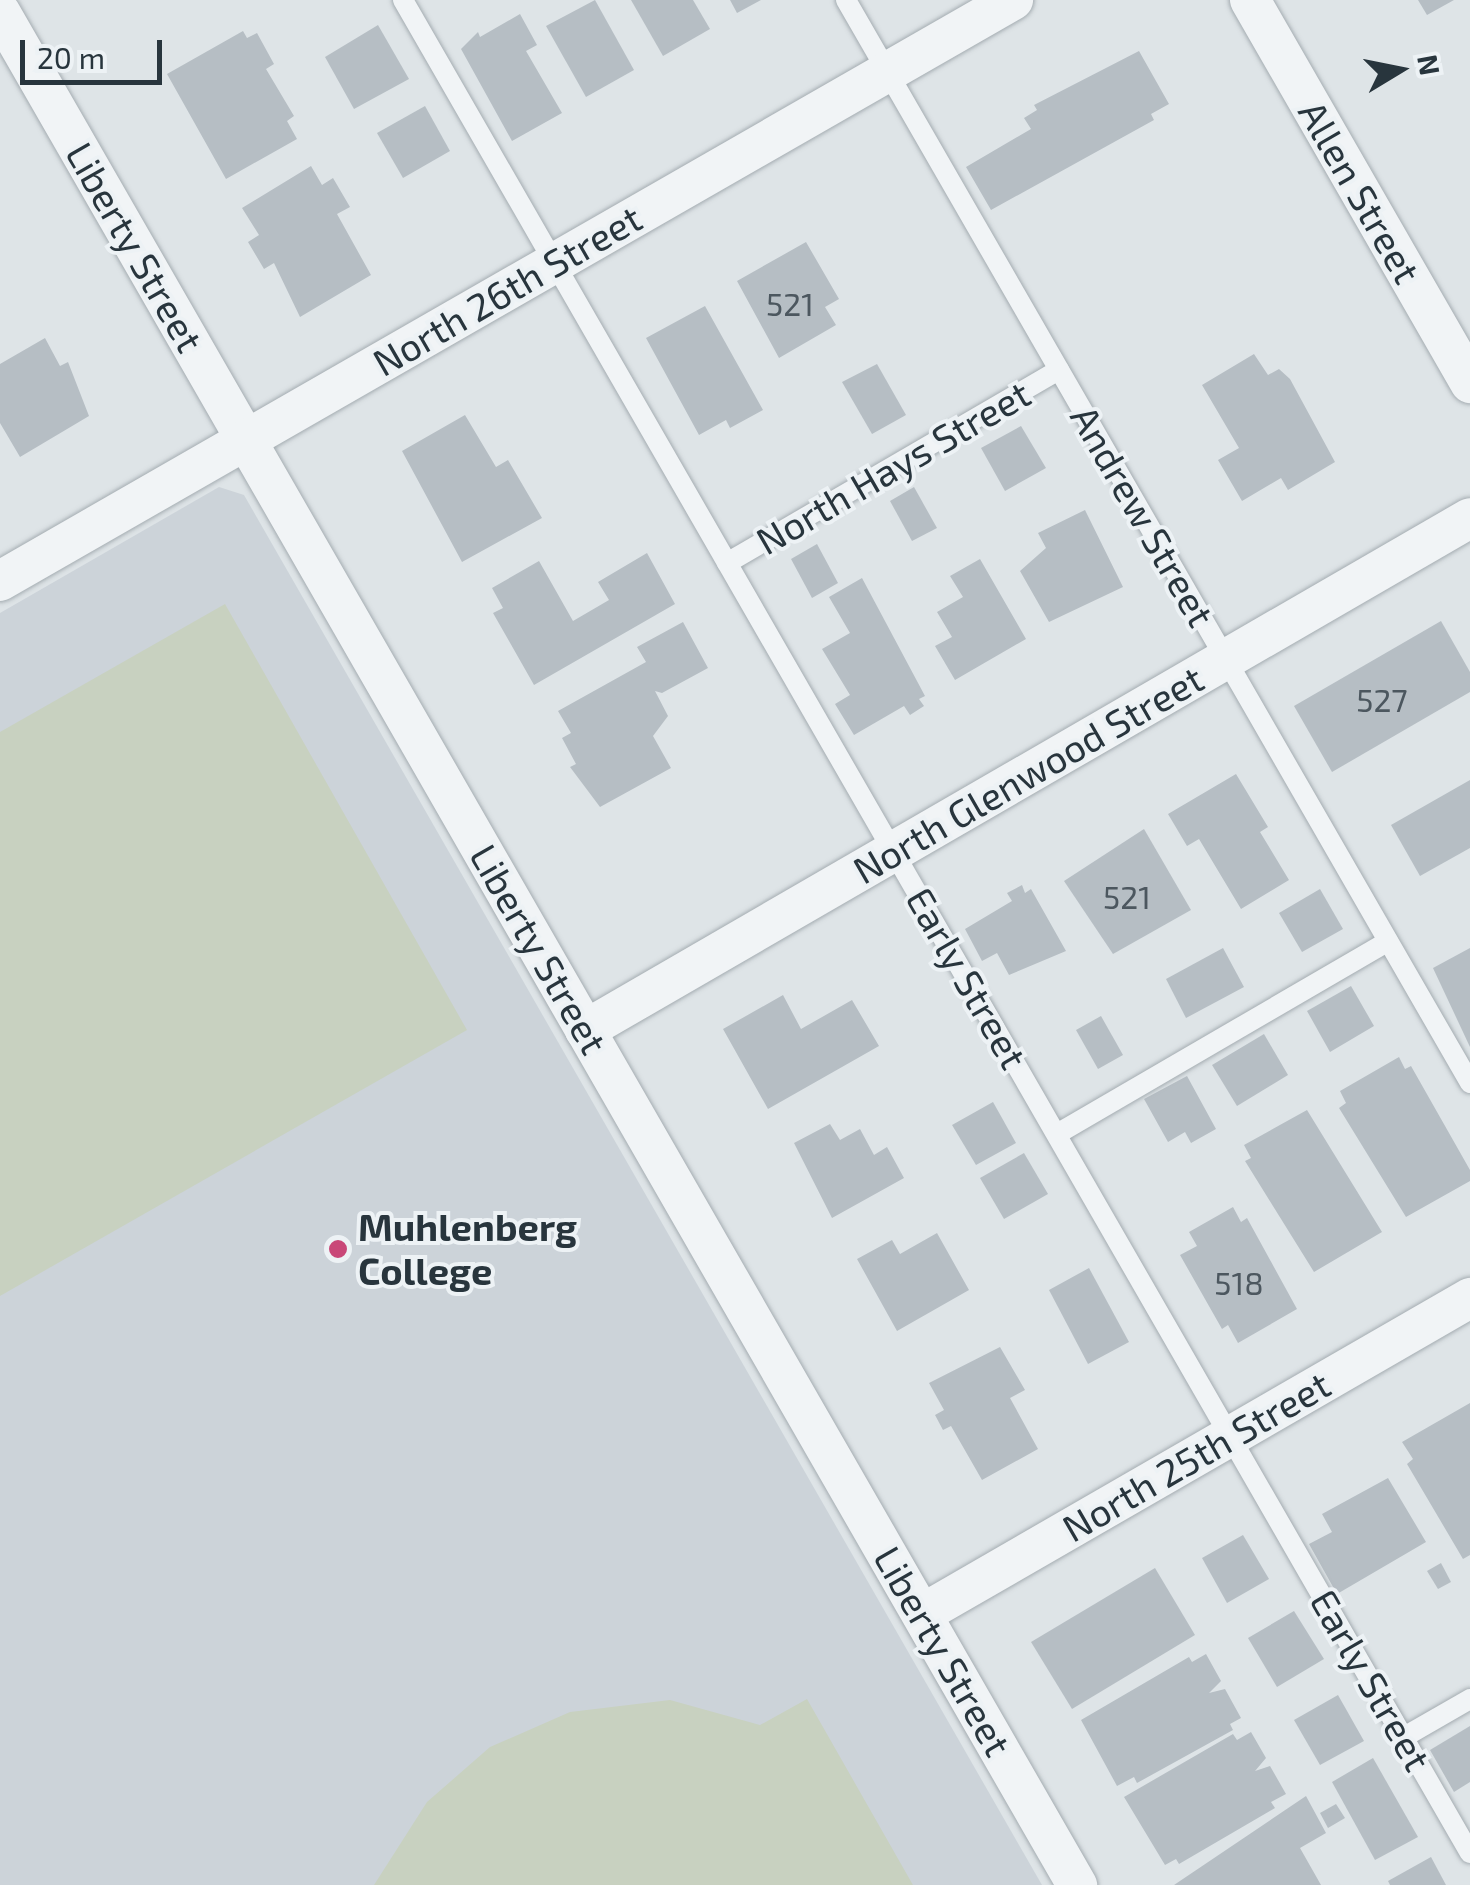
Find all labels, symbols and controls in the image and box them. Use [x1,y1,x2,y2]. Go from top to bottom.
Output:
scale bar [25,20,168,82]
north arrow [1350,20,1450,120]
text: 20 m [37,39,105,75]
text: N [1411,52,1448,78]
street label: Allen Street [1290,93,1430,291]
street label: Liberty Street [57,134,213,360]
street label: North 26th Street [365,195,649,385]
house number: 521 [766,284,814,322]
street label: North Hays Street [748,370,1038,564]
street label: Andrew Street [1061,397,1225,635]
street label: North Glenwood Street [845,655,1211,893]
house number: 527 [1356,680,1408,718]
street label: Liberty Street [461,836,617,1062]
house number: 521 [1103,877,1151,915]
street label: Early Street [897,879,1037,1077]
place label: Muhlenberg College [358,1204,577,1294]
marker: Muhlenberg College [327,1238,349,1260]
house number: 518 [1214,1263,1264,1301]
street label: North 25th Street [1054,1361,1338,1551]
street label: Liberty Street [865,1538,1021,1764]
street label: Early Street [1301,1581,1441,1779]

